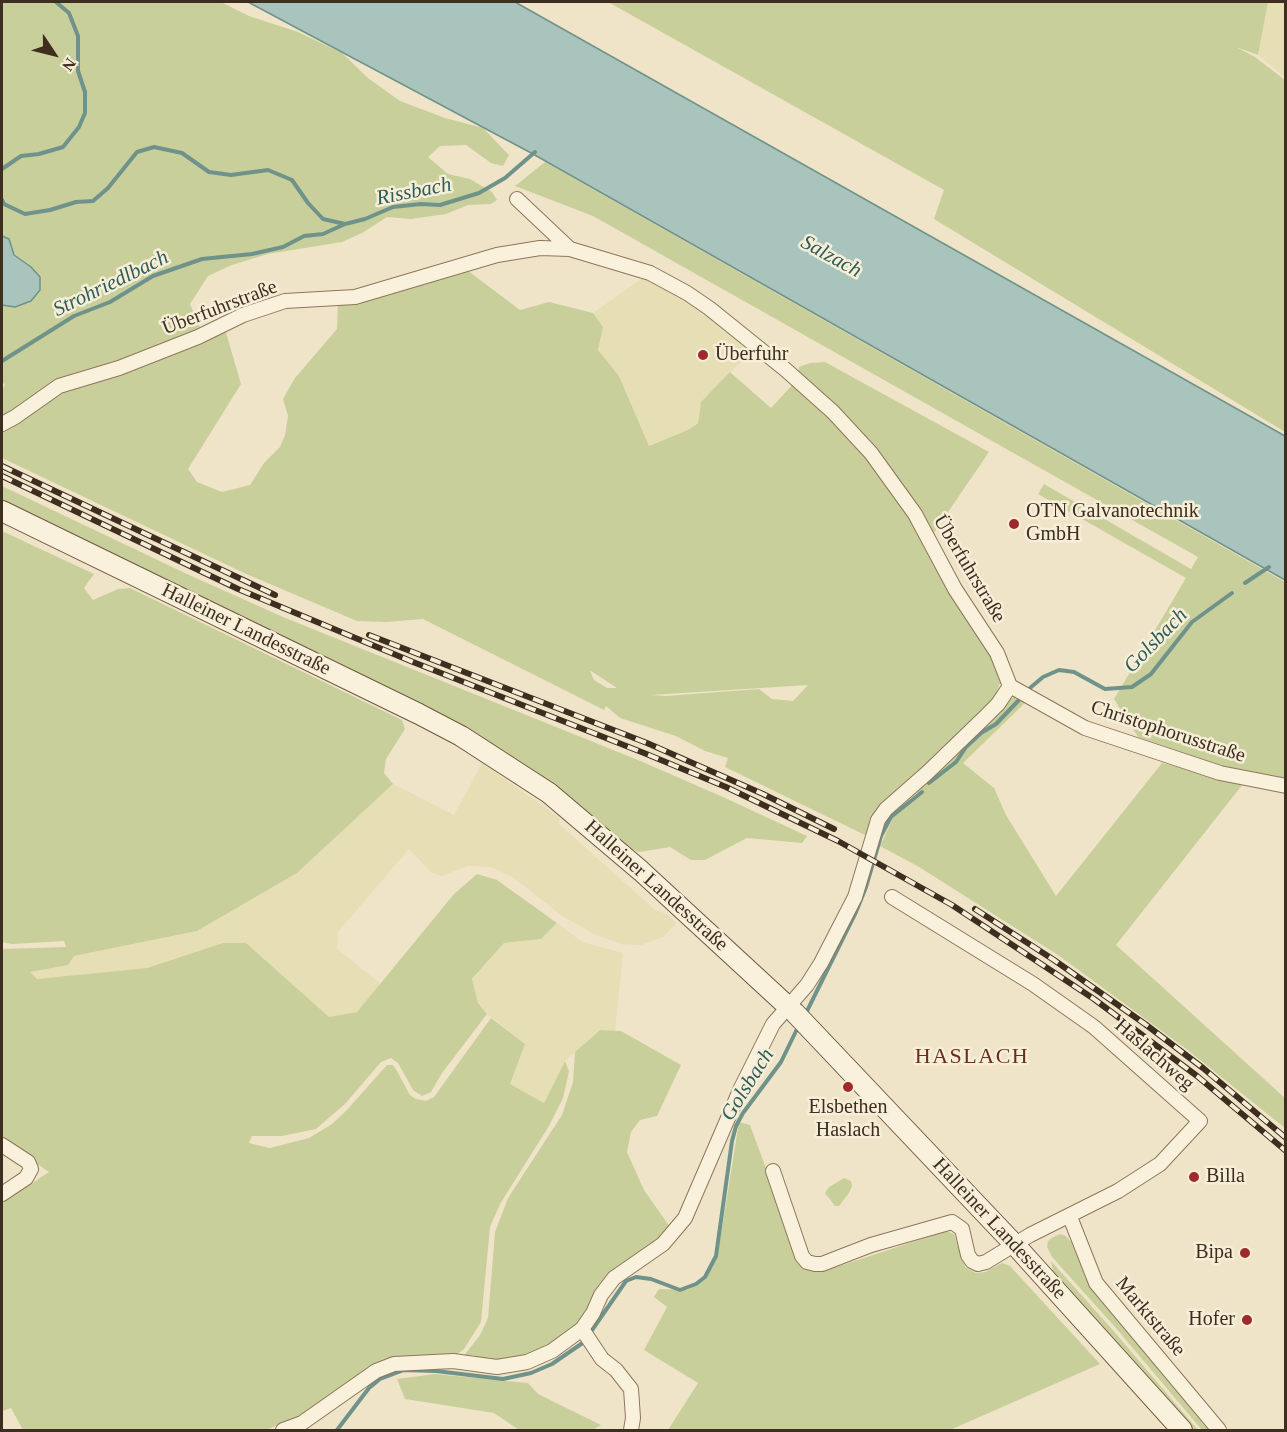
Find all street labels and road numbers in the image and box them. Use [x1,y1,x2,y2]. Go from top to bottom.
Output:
street label: Überfuhrstraße [159,275,281,341]
street label: Überfuhrstraße [928,511,1010,627]
street label: Halleiner Landesstraße [158,579,334,681]
street label: Christophorusstraße [1088,696,1248,768]
street label: Halleiner Landesstraße [579,815,733,957]
street label: Haslachweg [1109,1014,1199,1096]
street label: Halleiner Landesstraße [927,1153,1071,1305]
street label: Marktstraße [1110,1272,1190,1362]

